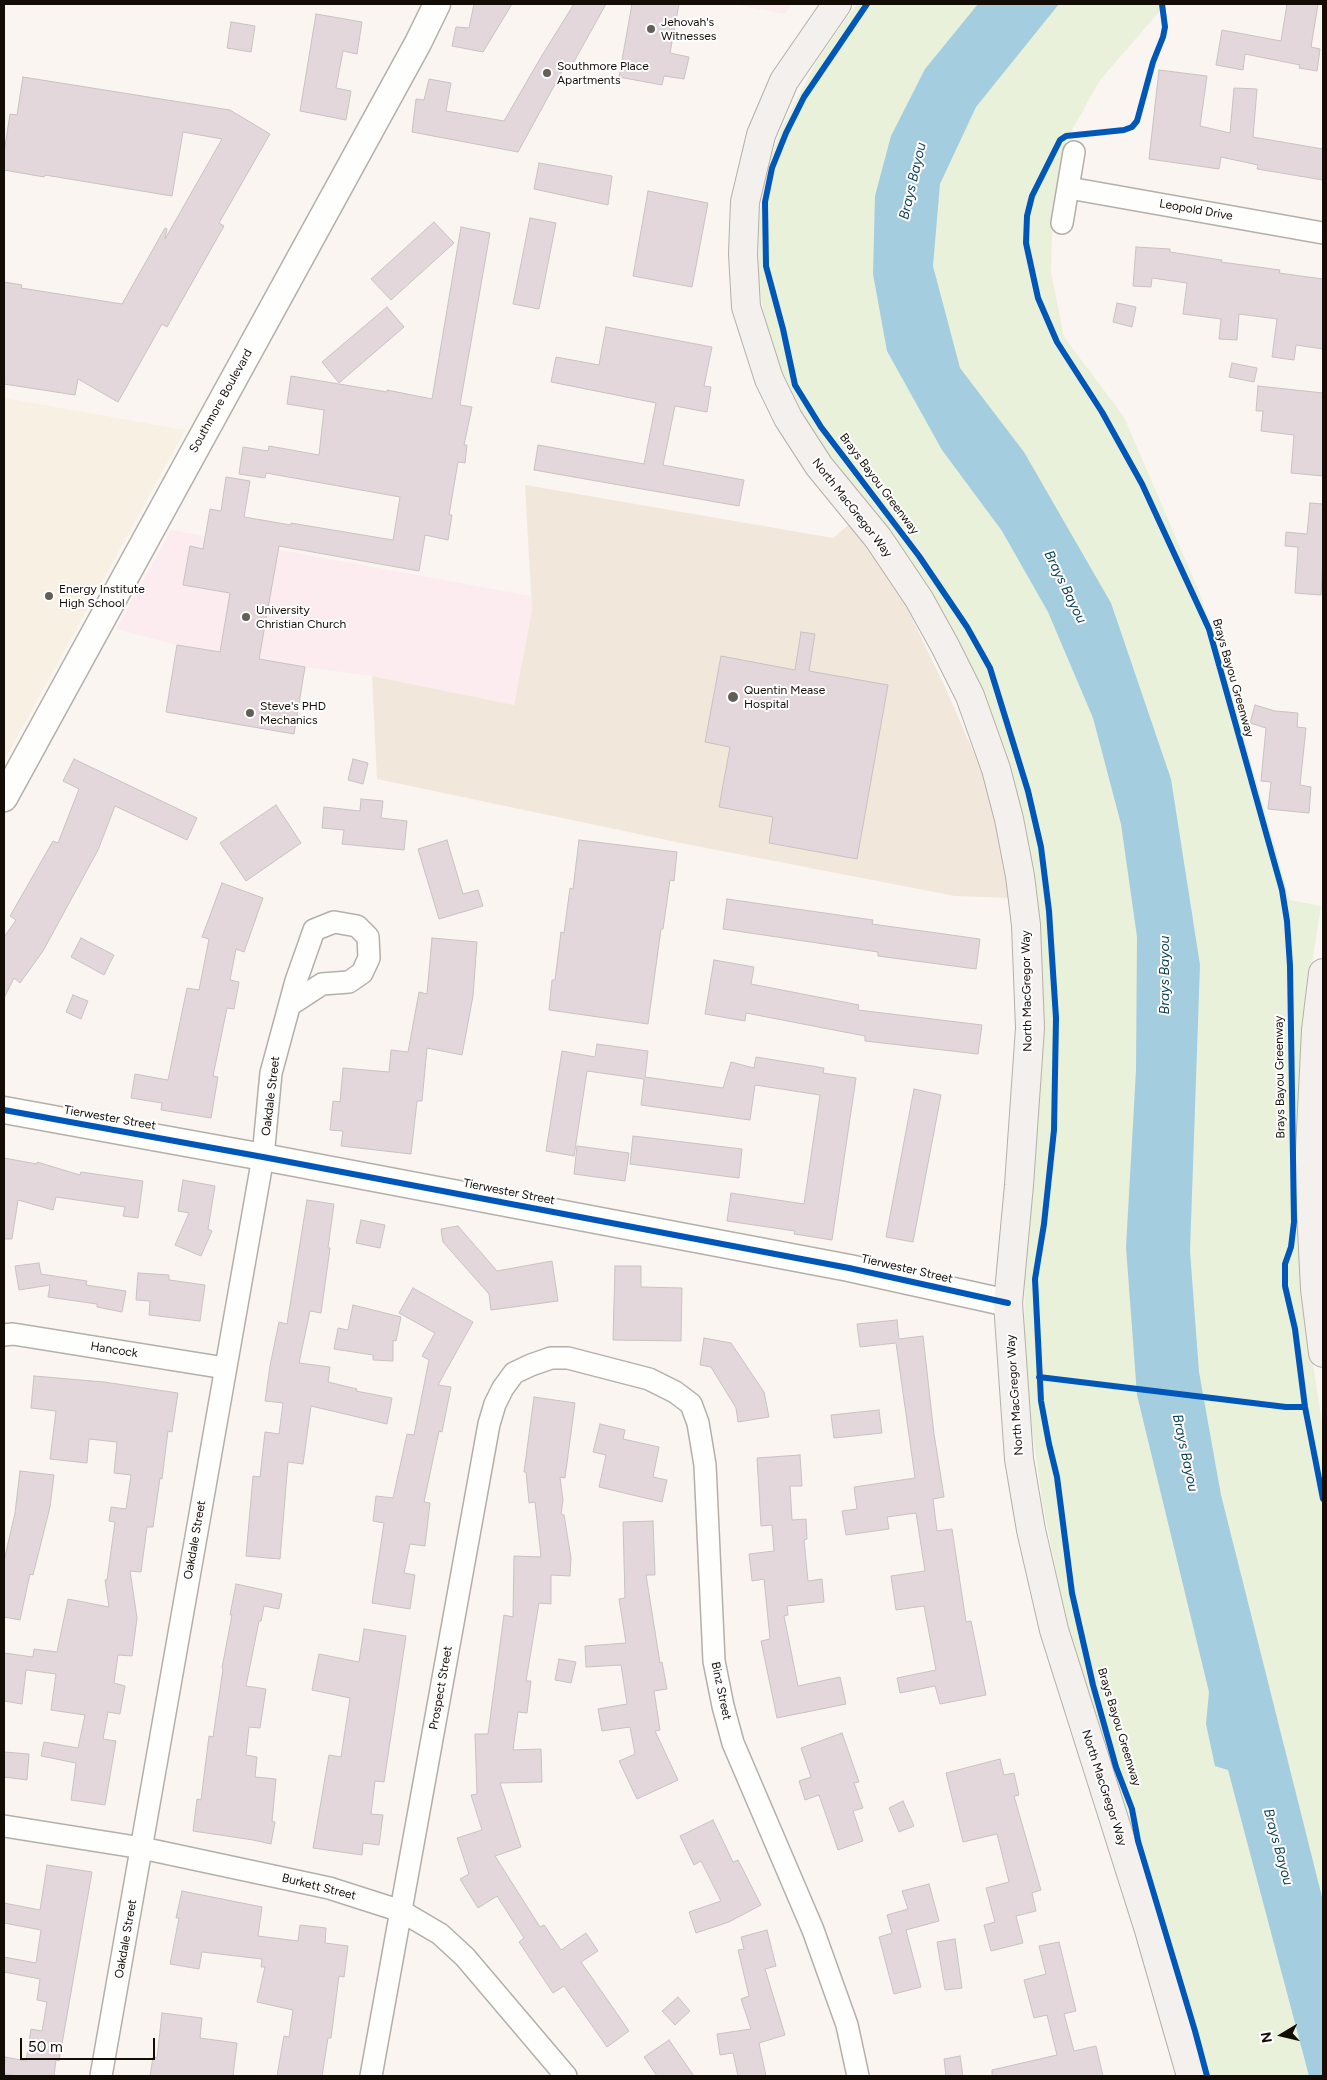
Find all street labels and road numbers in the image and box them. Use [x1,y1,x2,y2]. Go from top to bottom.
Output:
street label: Leopold Drive [1158,196,1234,224]
street label: Southmore Boulevard [187,347,255,455]
street label: Brays Bayou Greenway [836,431,922,537]
street label: North MacGregor Way [809,456,895,560]
street label: Brays Bayou Greenway [1209,617,1257,739]
street label: North MacGregor Way [1019,930,1035,1052]
street label: Brays Bayou Greenway [1272,1015,1288,1139]
street label: Oakdale Street [259,1055,283,1137]
street label: Tierwester Street [63,1103,157,1133]
street label: Tierwester Street [462,1176,556,1208]
street label: Tierwester Street [860,1252,954,1286]
street label: North MacGregor Way [1004,1334,1026,1456]
street label: Hancock [89,1339,139,1361]
street label: Oakdale Street [181,1499,209,1581]
street label: Prospect Street [427,1645,455,1731]
street label: Binz Street [708,1661,734,1721]
street label: Brays Bayou Greenway [1094,1666,1144,1788]
street label: North MacGregor Way [1078,1728,1130,1848]
street label: Burkett Street [280,1871,358,1903]
street label: Oakdale Street [112,1898,140,1980]

